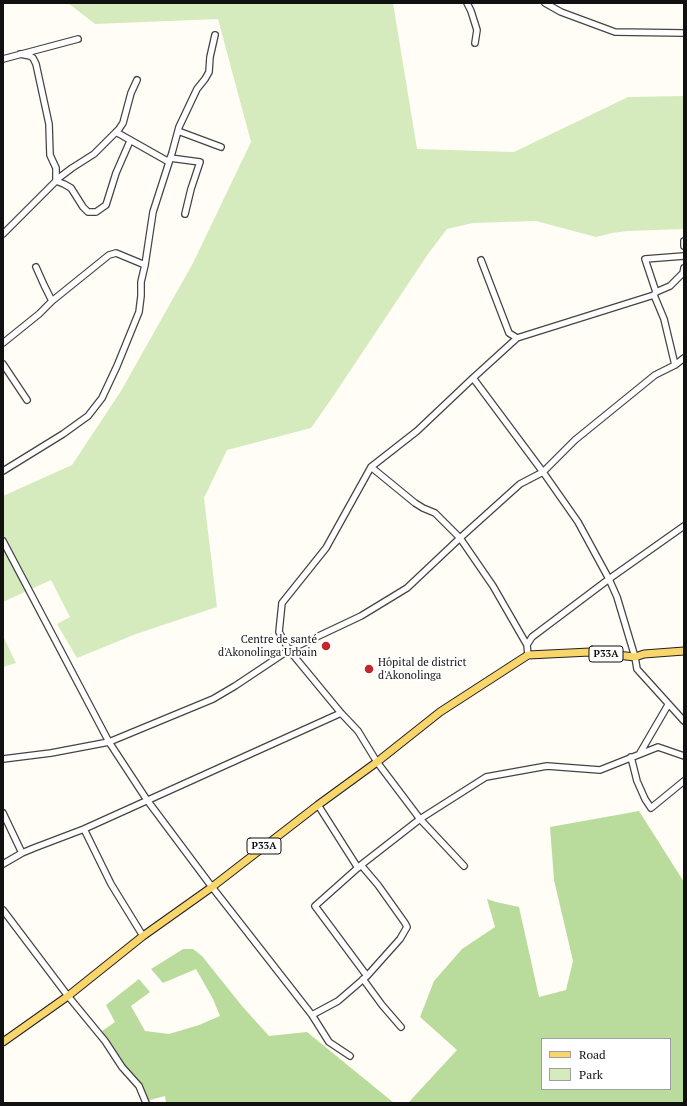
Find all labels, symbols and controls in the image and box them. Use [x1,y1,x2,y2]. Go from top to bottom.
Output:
place label: Centre de santé d'Akonolinga Urbain [218,633,317,659]
marker: Centre de santé d'Akonolinga Urbain [320,640,332,652]
road number: P33A [589,646,623,662]
place label: Hôpital de district d'Akonolinga [378,656,467,682]
marker: Hôpital de district d'Akonolinga [363,663,375,675]
road number: P33A [247,838,281,854]
legend [541,1038,671,1090]
text: Road [579,1047,606,1062]
text: Park [579,1067,603,1082]

